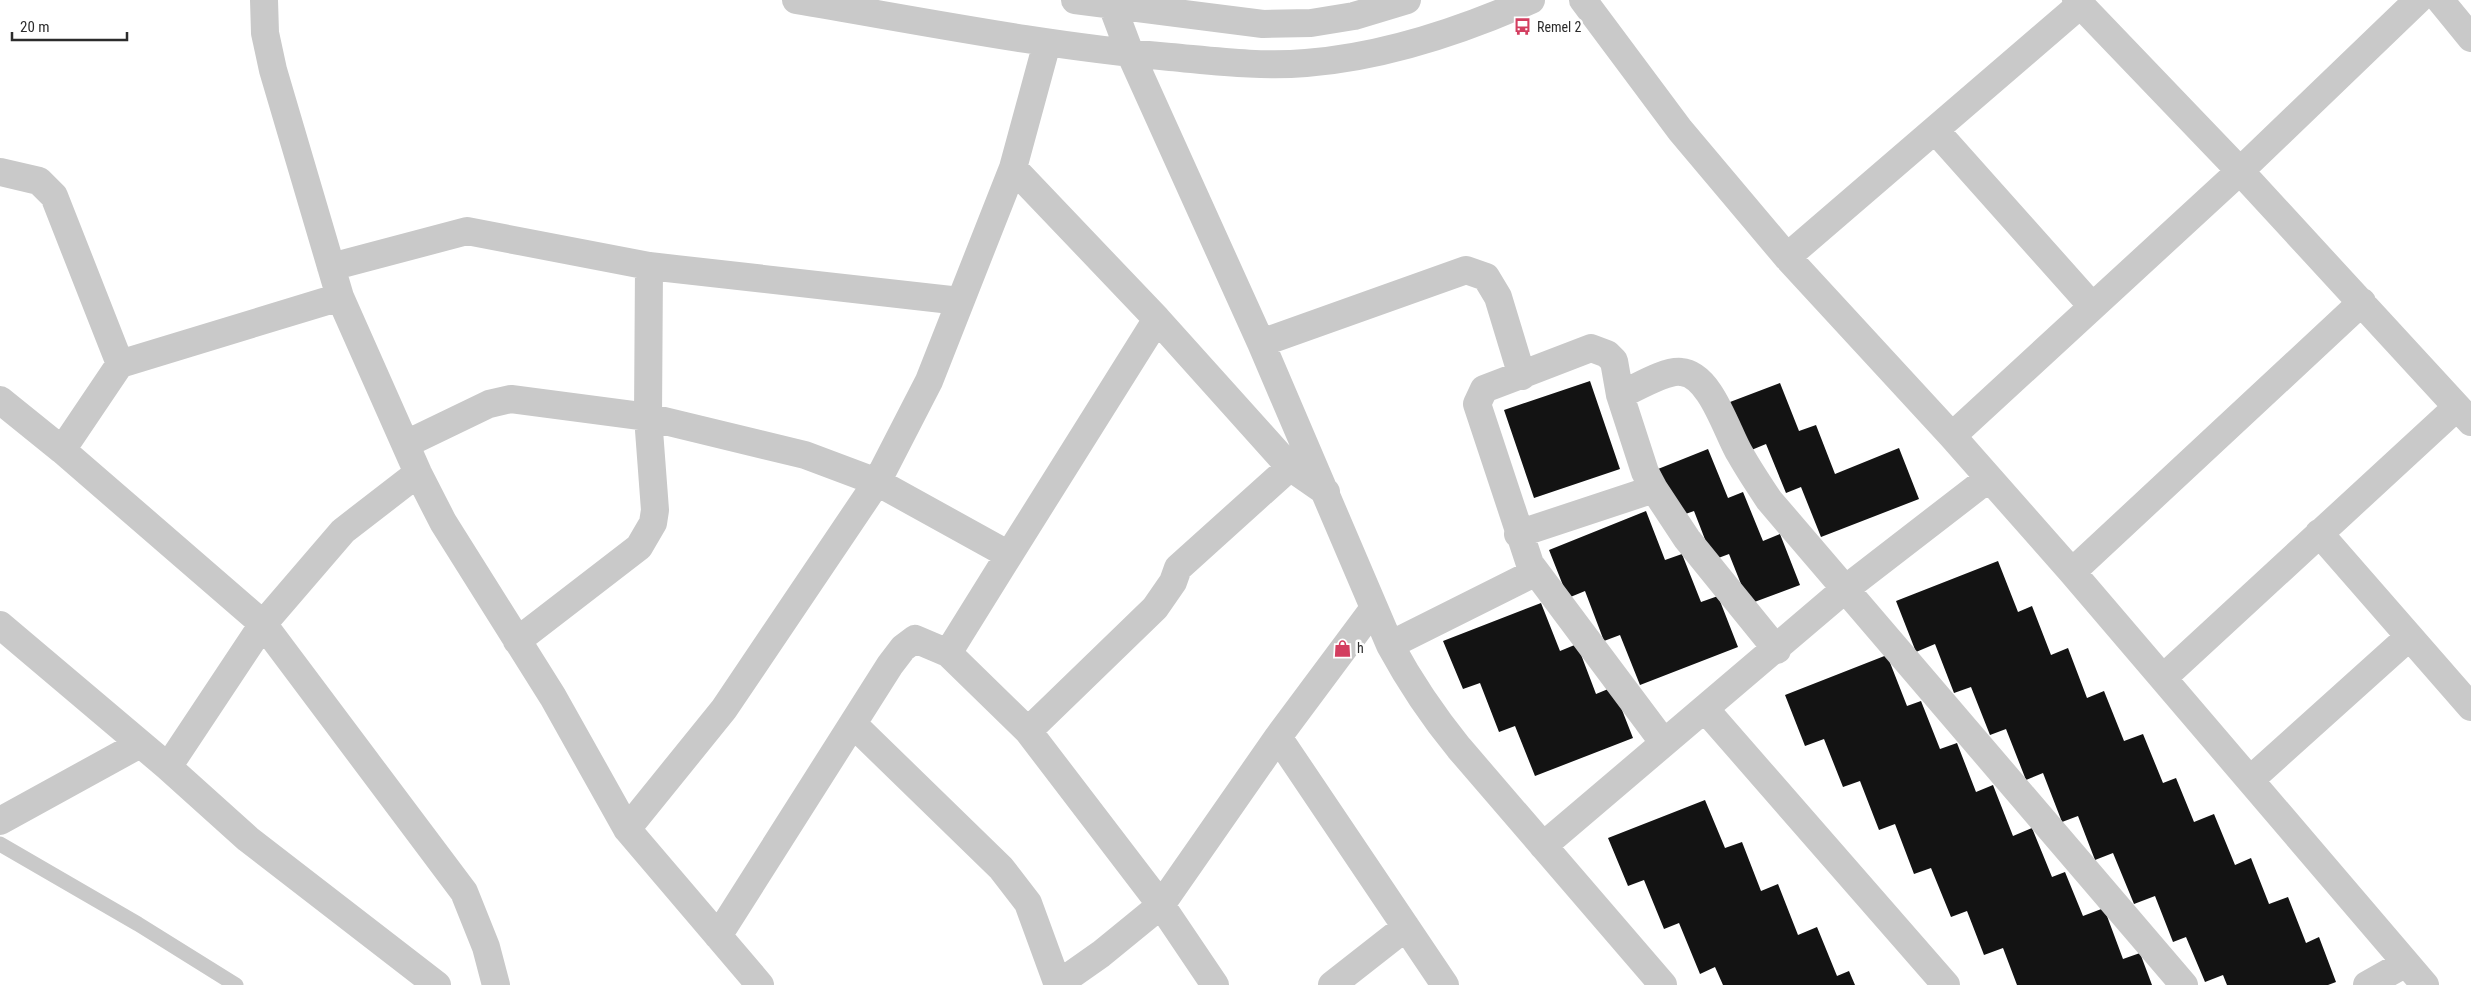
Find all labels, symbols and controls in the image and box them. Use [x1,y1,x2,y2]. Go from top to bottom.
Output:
scale bar [12,10,128,42]
bus stop icon: Remel 2 [1513,17,1533,37]
text: 20 m [20,18,50,36]
place label: Remel 2 [1537,19,1582,35]
shop icon: h [1333,638,1353,658]
place label: h [1357,640,1364,656]

